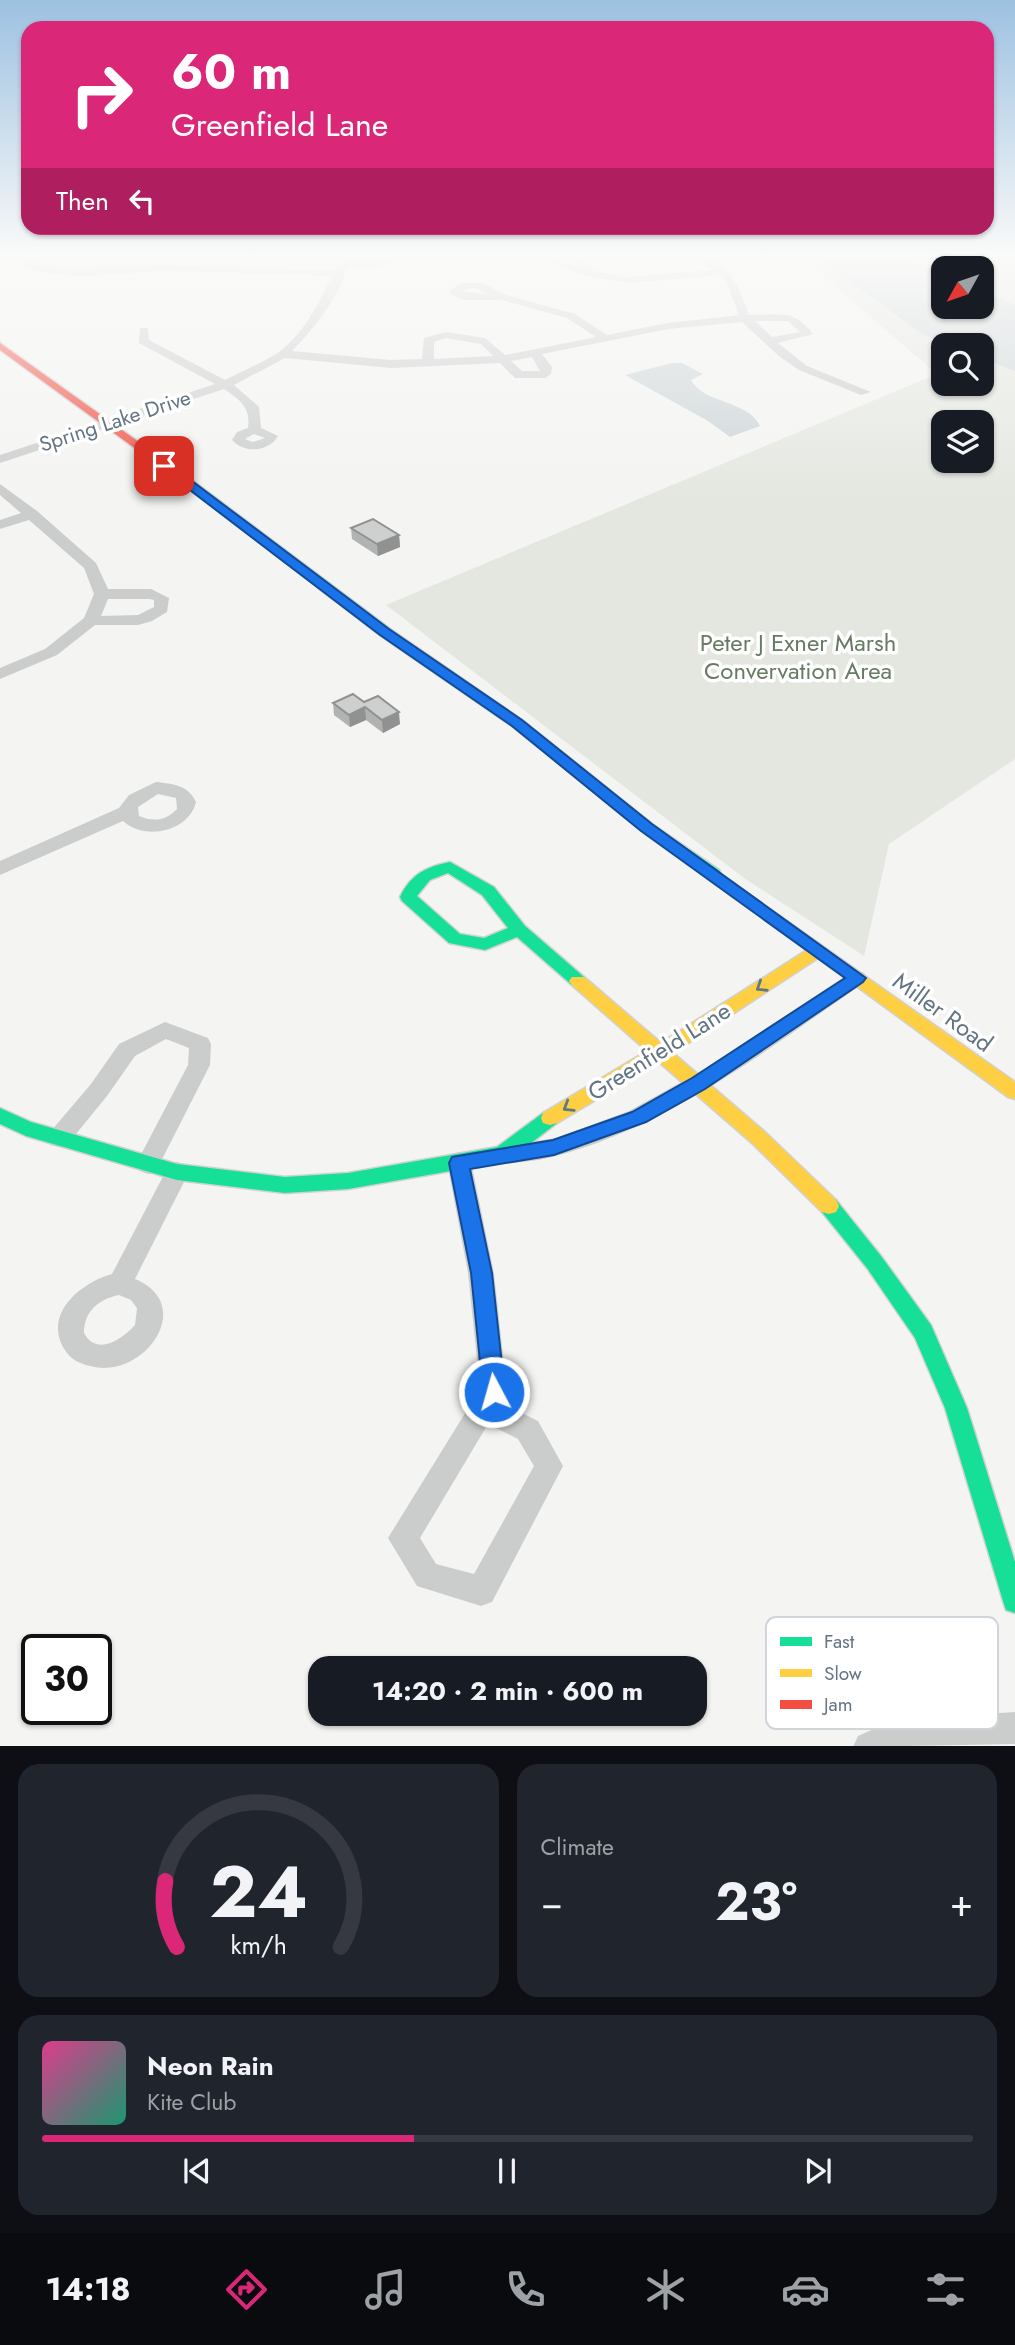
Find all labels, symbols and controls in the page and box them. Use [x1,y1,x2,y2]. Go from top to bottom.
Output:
text: 60 m [171,37,291,107]
icon: right [56,49,147,140]
text: Greenfield Lane [171,102,388,148]
text: Then [56,182,109,220]
icon: left [123,182,161,220]
north arrow [931,256,994,318]
map controls [931,256,994,473]
button: search [931,333,994,396]
street label: Spring Lake Drive [35,382,195,460]
button: layers [931,410,994,473]
pin [134,436,194,496]
icon: arrive [145,447,183,485]
park label: Peter J Exner Marsh Convervation Area [700,625,896,688]
street label: Miller Road [886,964,1000,1060]
one-way arrow [756,979,769,991]
street label: Greenfield Lane [581,993,737,1109]
one-way arrow [562,1098,575,1111]
position arrow [457,1355,531,1429]
legend [766,1617,998,1729]
text: Fast [824,1628,855,1655]
speed limit sign: 30 [21,1634,112,1725]
text: Slow [824,1660,862,1687]
text: 14:20 · 2 min · 600 m [372,1672,643,1710]
text: Jam [821,1691,853,1718]
text: Climate [541,1830,614,1864]
text: 24 [209,1839,308,1944]
text: 23° [715,1864,797,1940]
text: − [541,1875,563,1930]
text: + [950,1875,973,1930]
text: km/h [230,1926,287,1962]
text: Neon Rain [147,2047,274,2085]
text: Kite Club [147,2085,236,2119]
icon: previous [178,2152,216,2190]
icon: pause [488,2152,526,2190]
icon: next [799,2152,837,2190]
icon: directions [222,2265,271,2314]
icon: music [361,2265,410,2314]
icon: phone [501,2265,550,2314]
icon: climate [641,2265,690,2314]
icon: car [781,2265,830,2314]
icon: filters [921,2265,970,2314]
text: 14:18 [45,2266,131,2312]

